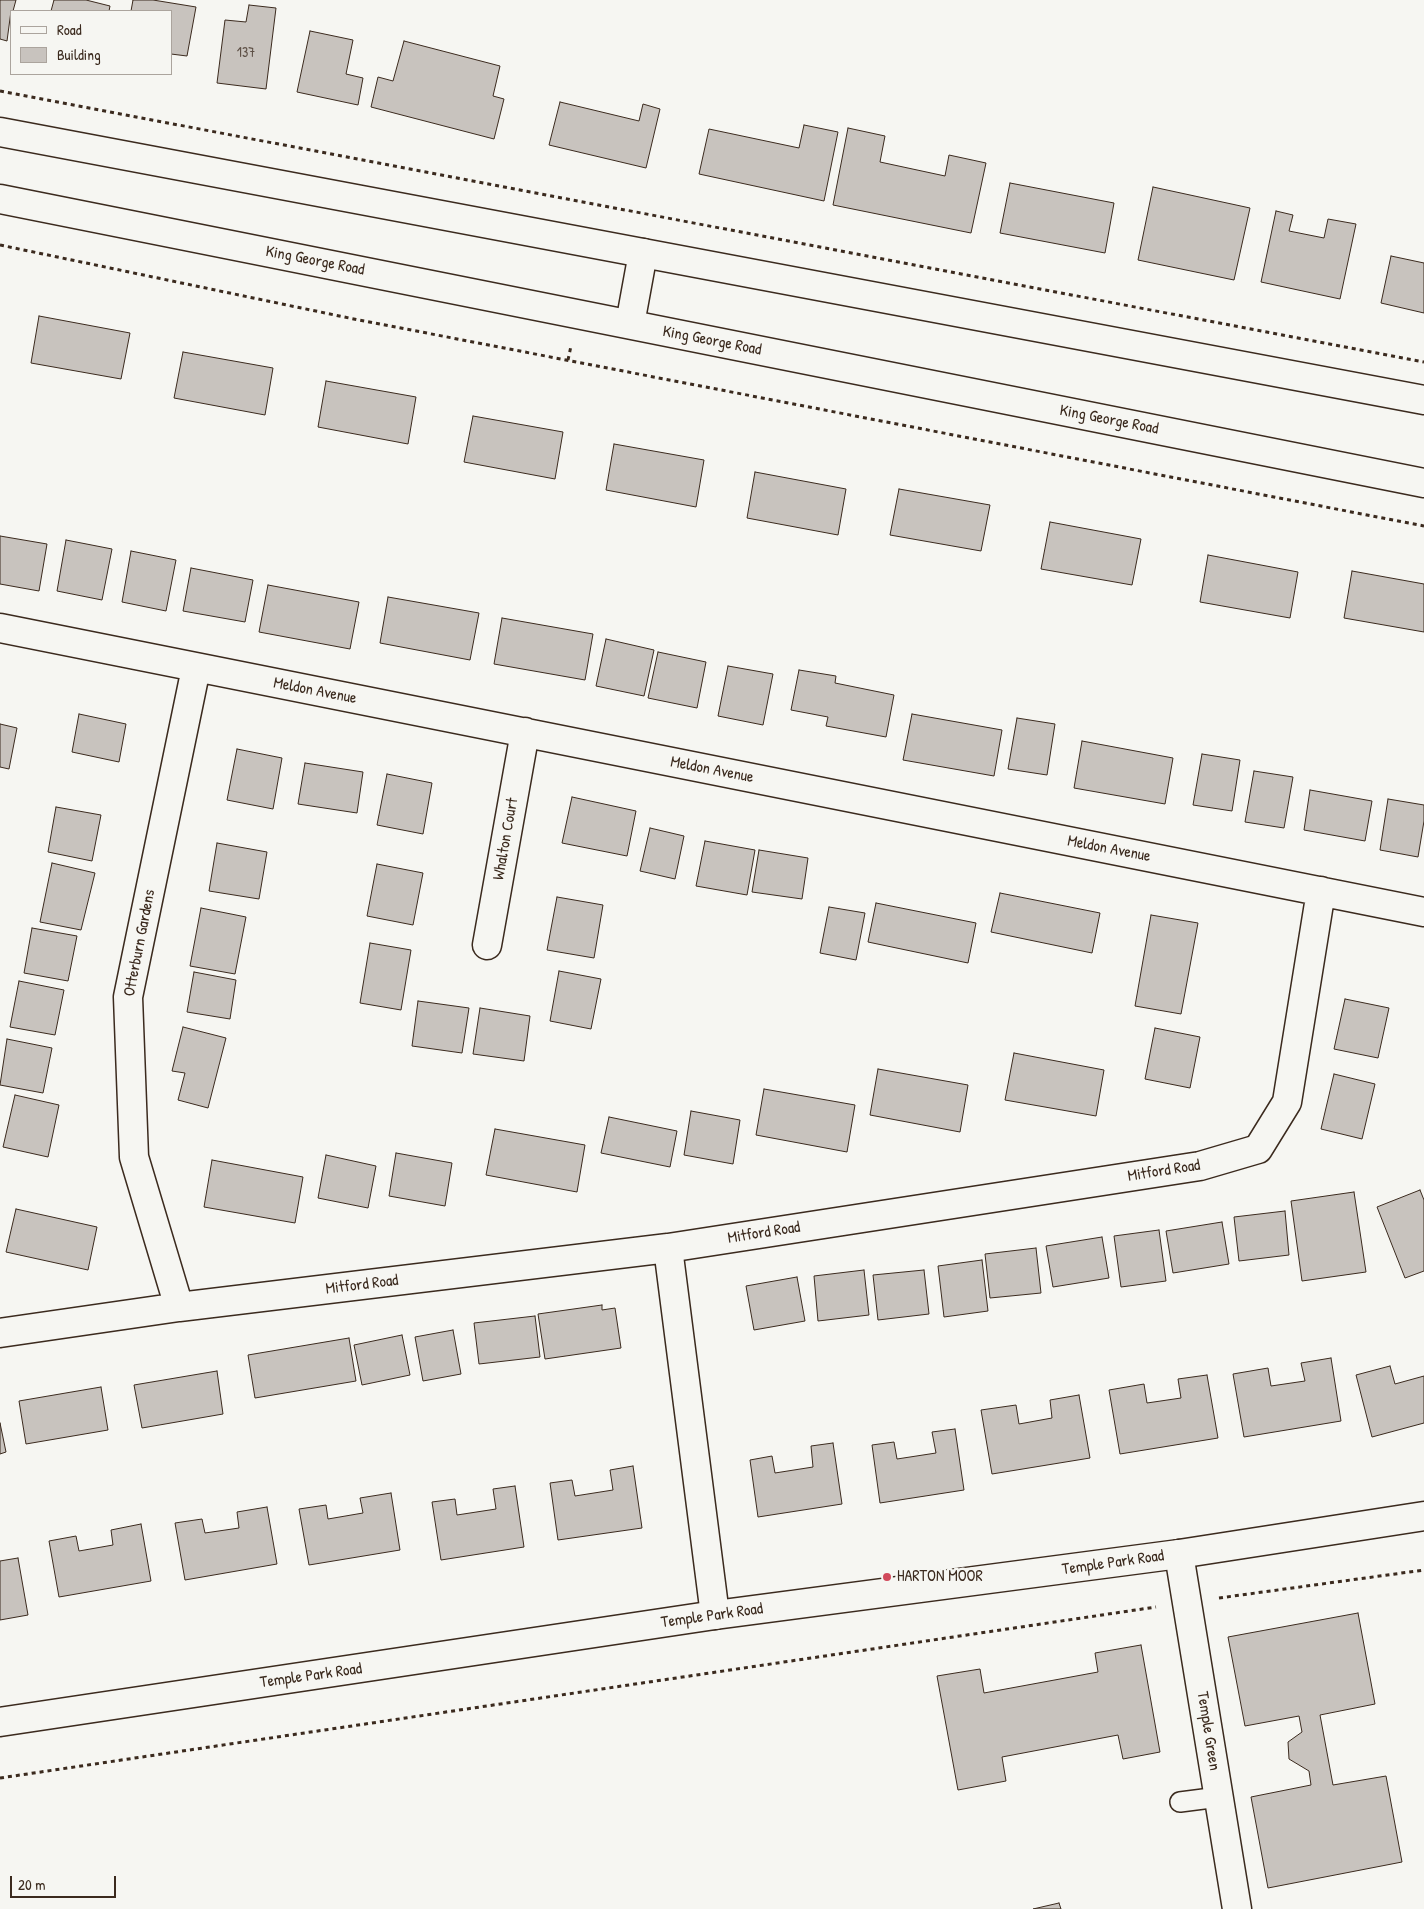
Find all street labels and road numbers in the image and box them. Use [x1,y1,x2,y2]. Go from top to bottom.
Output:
street label: King George Road [264,242,366,280]
street label: King George Road [661,322,763,360]
street label: King George Road [1058,401,1160,439]
street label: Meldon Avenue [272,674,358,708]
street label: Meldon Avenue [669,753,755,787]
street label: Whalton Court [489,796,523,882]
street label: Meldon Avenue [1066,832,1152,866]
street label: Otterburn Gardens [120,888,160,998]
street label: Mitford Road [1126,1156,1202,1186]
street label: Mitford Road [726,1218,802,1248]
street label: Mitford Road [325,1271,399,1299]
street label: Temple Park Road [1061,1546,1165,1580]
street label: Temple Park Road [660,1599,764,1633]
street label: Temple Park Road [259,1659,363,1693]
street label: Temple Green [1192,1690,1224,1772]

